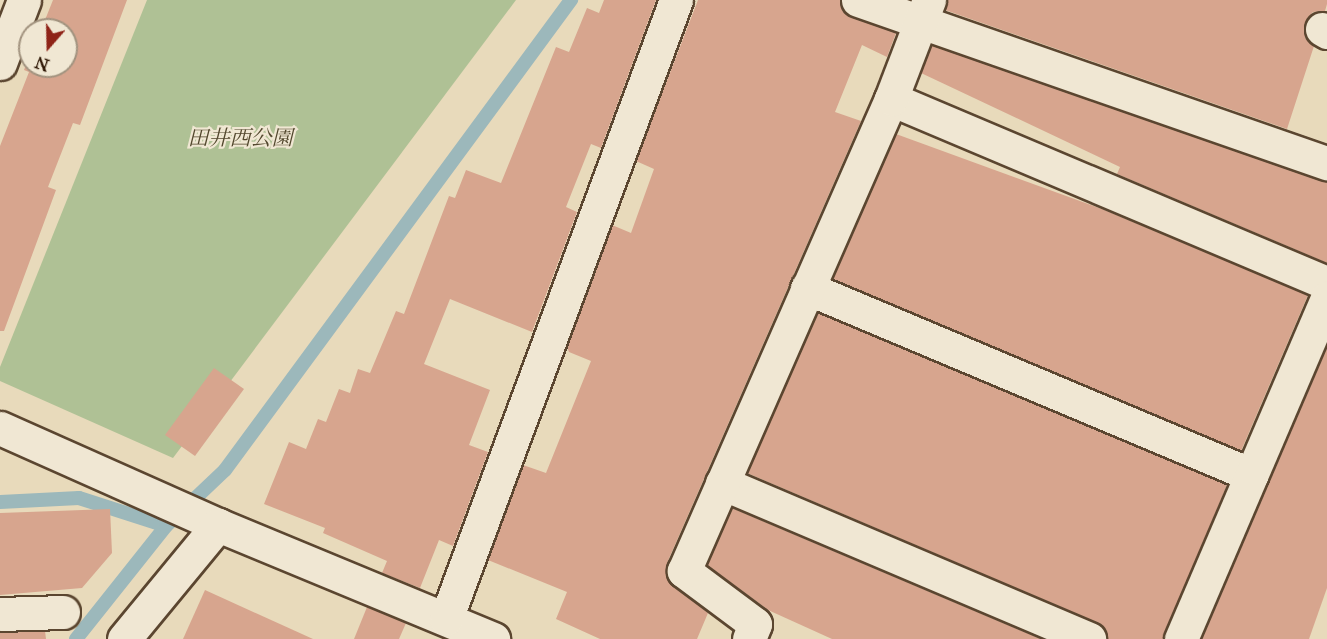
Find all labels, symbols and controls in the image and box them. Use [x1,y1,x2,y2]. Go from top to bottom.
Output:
north arrow [18,18,78,78]
text: N [33,52,52,75]
park label: 田井西公園 [188,125,292,151]

